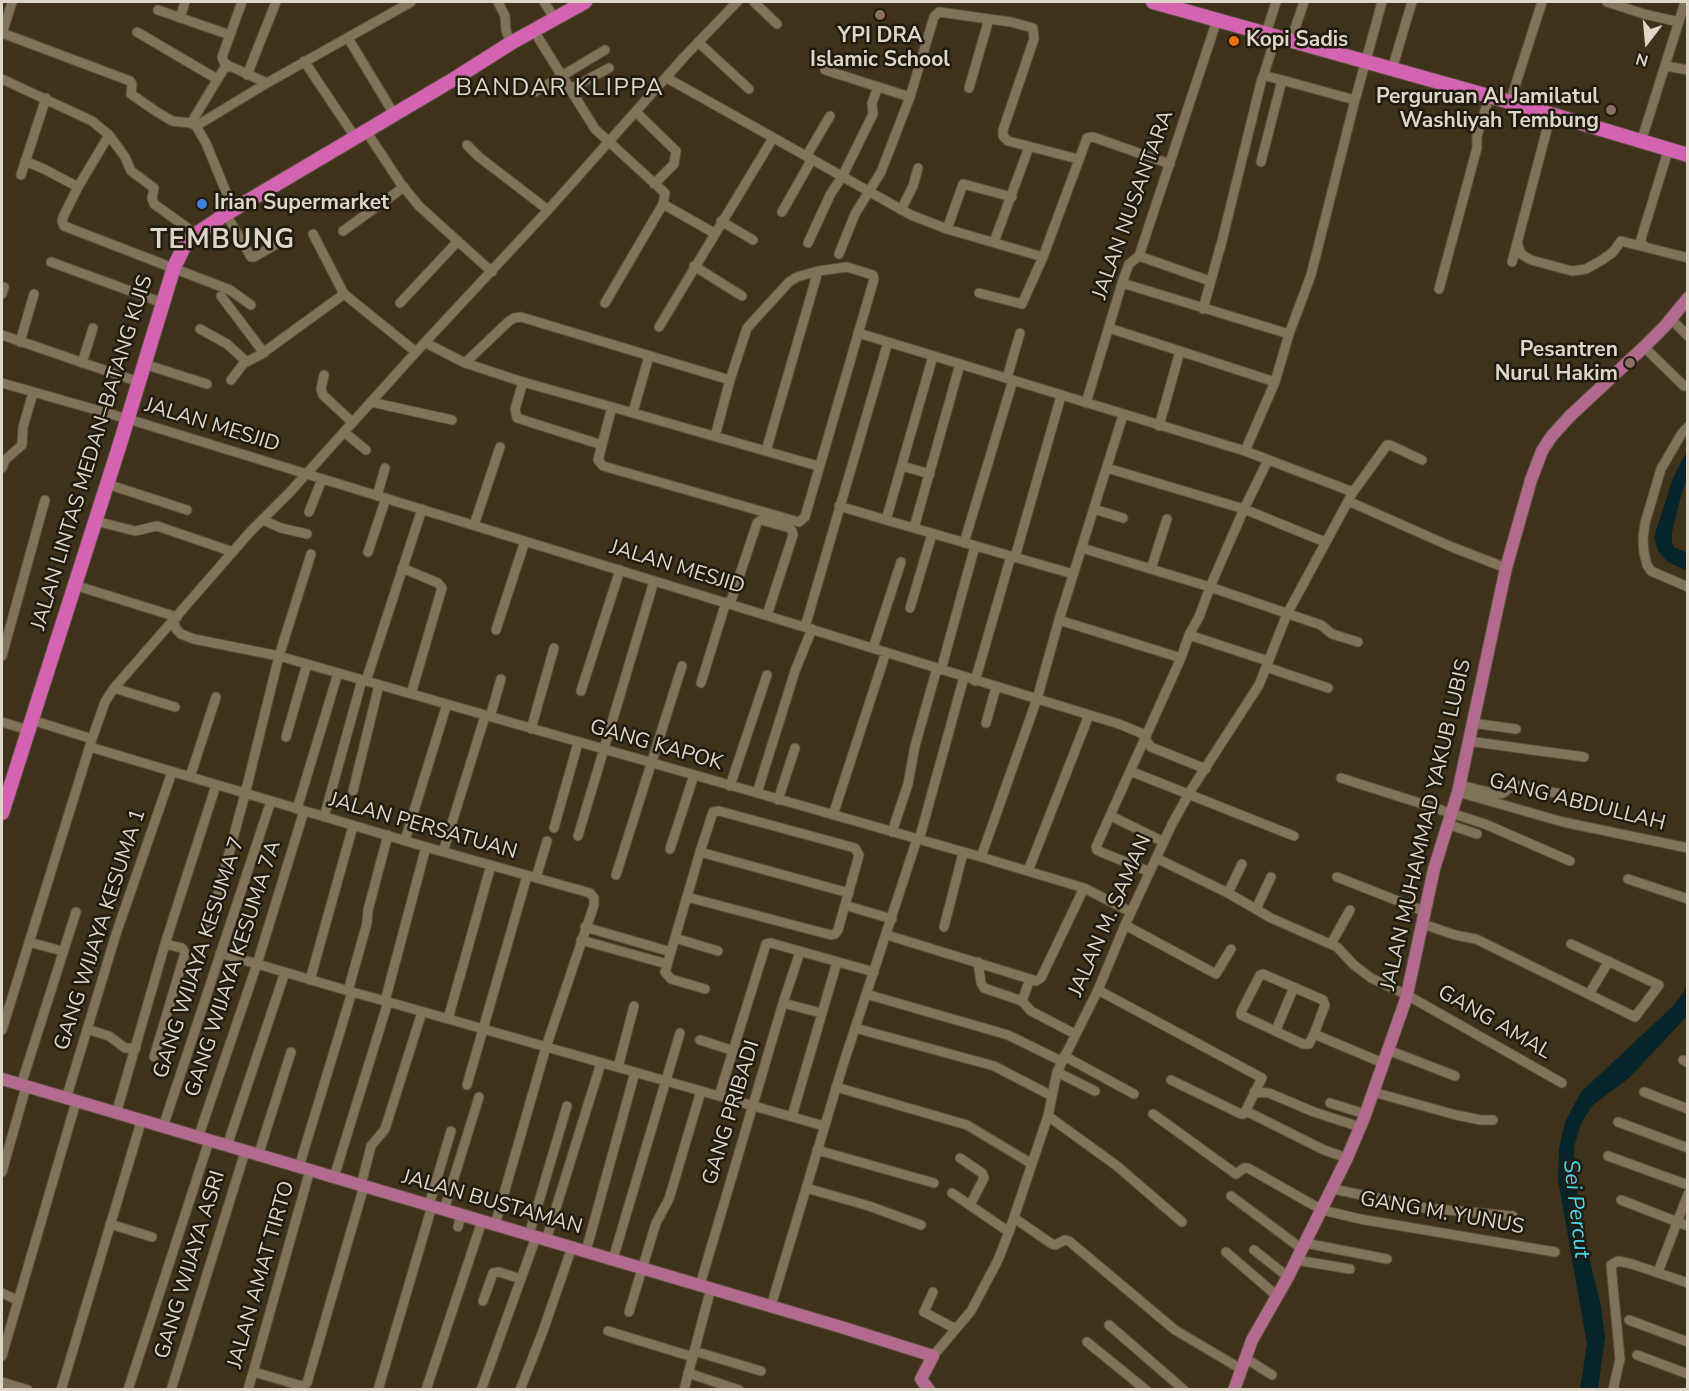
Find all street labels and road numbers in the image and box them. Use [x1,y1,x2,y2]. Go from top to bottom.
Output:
street label: JALAN NUSANTARA [1088,107,1180,303]
street label: JALAN LINTAS MEDAN–BATANG KUIS [27,272,159,634]
street label: JALAN MESJID [141,394,283,458]
street label: JALAN MESJID [606,536,748,600]
street label: JALAN MUHAMMAD YAKUB LUBIS [1377,657,1477,993]
street label: GANG KAPOK [587,715,725,777]
street label: GANG ABDULLAH [1486,769,1668,837]
street label: JALAN PERSATUAN [326,788,520,866]
street label: GANG WIJAYA KESUMA 1 [50,806,152,1054]
street label: JALAN M. SAMAN [1064,831,1158,1001]
street label: GANG WIJAYA KESUMA 7 [149,834,251,1082]
street label: GANG WIJAYA KESUMA 7A [181,838,287,1100]
street label: GANG AMAL [1433,980,1555,1066]
street label: GANG PRIBADI [698,1038,766,1188]
street label: JALAN BUSTAMAN [399,1165,585,1241]
street label: GANG WIJAYA ASRI [150,1168,232,1362]
street label: JALAN AMAT TIRTO [223,1178,301,1372]
street label: GANG M. YUNUS [1358,1187,1526,1241]

